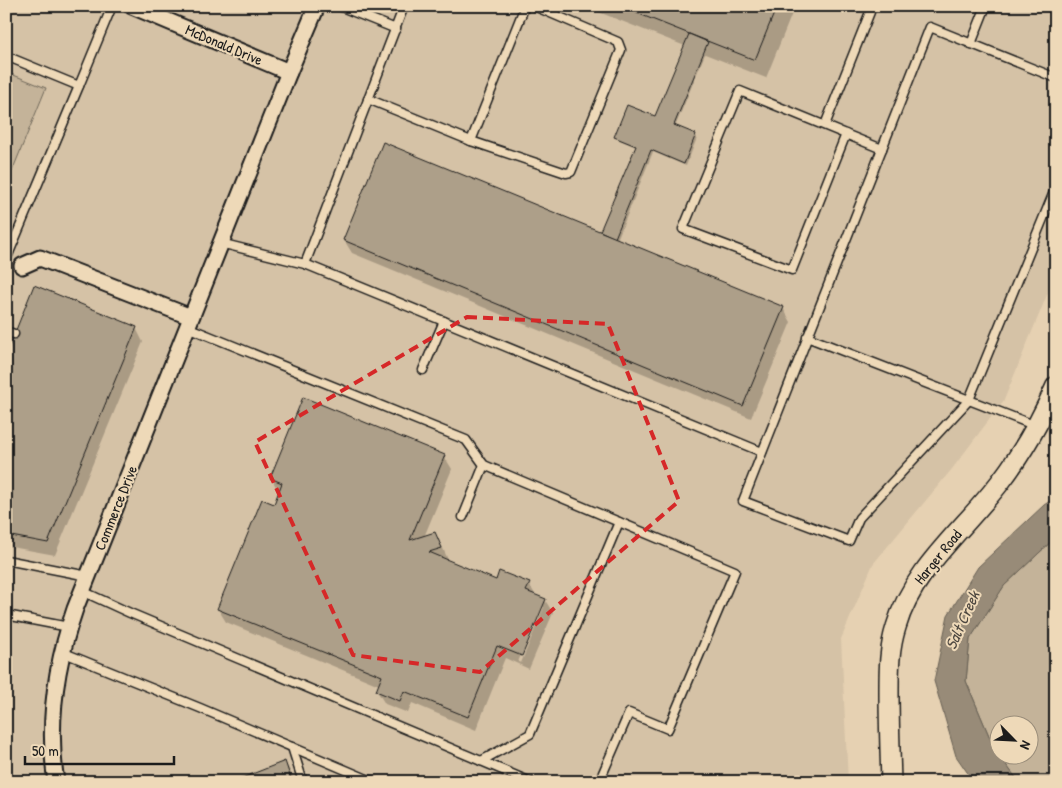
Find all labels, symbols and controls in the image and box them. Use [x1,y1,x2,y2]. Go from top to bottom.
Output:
street label: McDonald Drive [182,19,266,70]
street label: Commerce Drive [89,462,142,553]
street label: Harger Road [909,525,966,589]
water label: Salt Creek [939,586,985,653]
north arrow [990,716,1040,766]
scale bar [25,733,174,765]
text: N [1016,738,1037,753]
text: 50 m [32,740,59,761]

